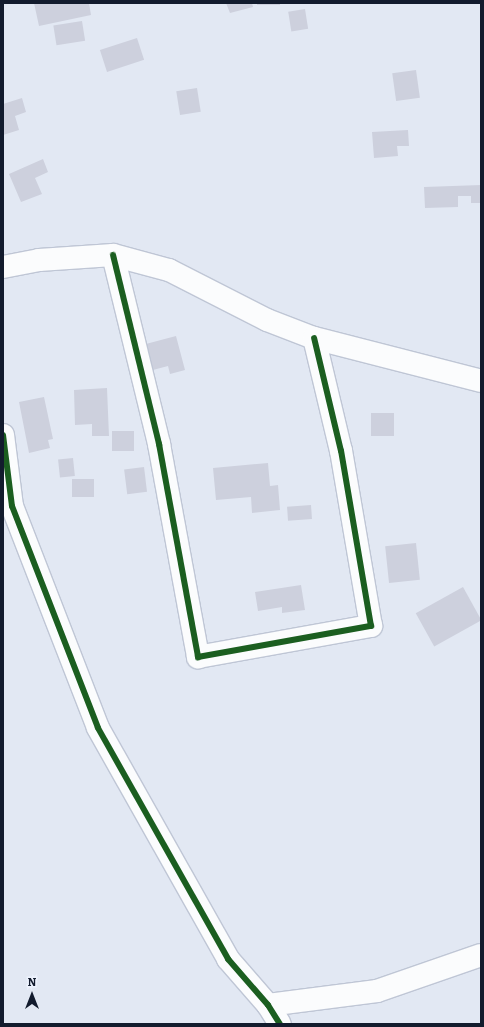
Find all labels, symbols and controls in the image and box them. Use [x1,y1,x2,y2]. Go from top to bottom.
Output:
north arrow [12,975,52,1015]
text: N [28,976,36,989]

